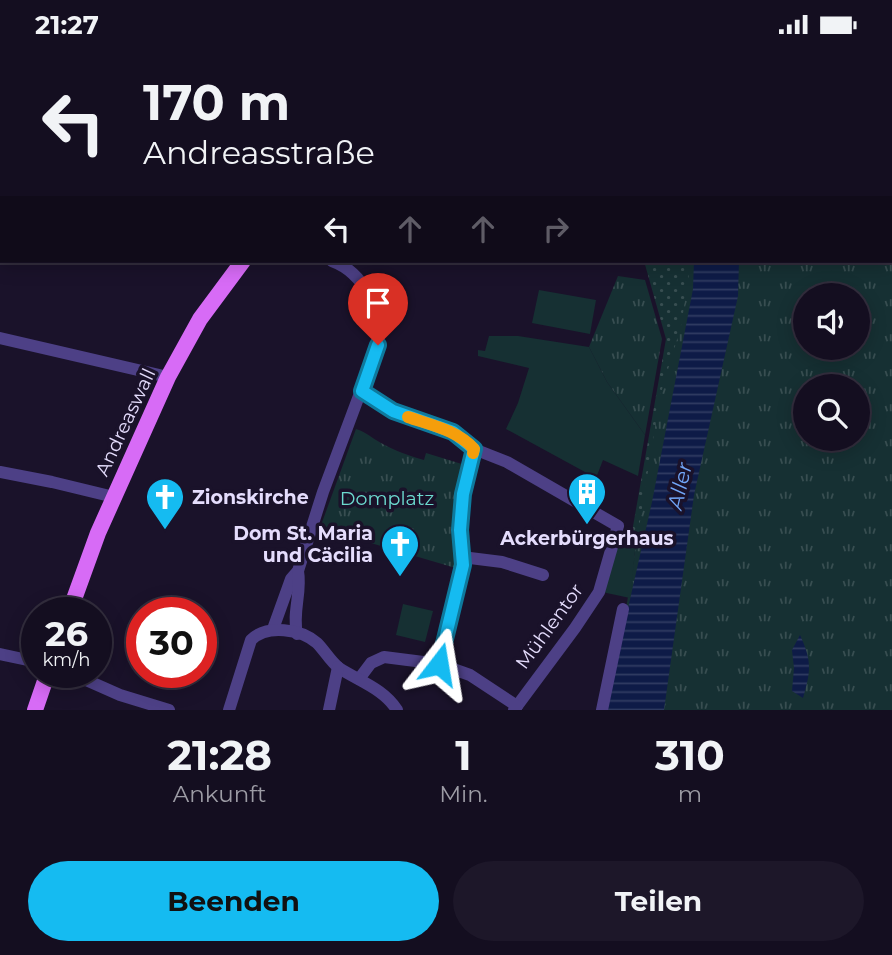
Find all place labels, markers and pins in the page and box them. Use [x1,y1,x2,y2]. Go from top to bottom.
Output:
pin [348,273,408,345]
building icon: Ackerbürgerhaus [566,471,608,526]
church icon: Zionskirche [144,476,186,531]
place label: Zionskirche [192,486,309,509]
place label: Dom St. Maria und Cäcilia [233,522,373,567]
church icon: Dom St. Maria und Cäcilia [379,523,421,578]
place label: Ackerbürgerhaus [499,527,674,550]

